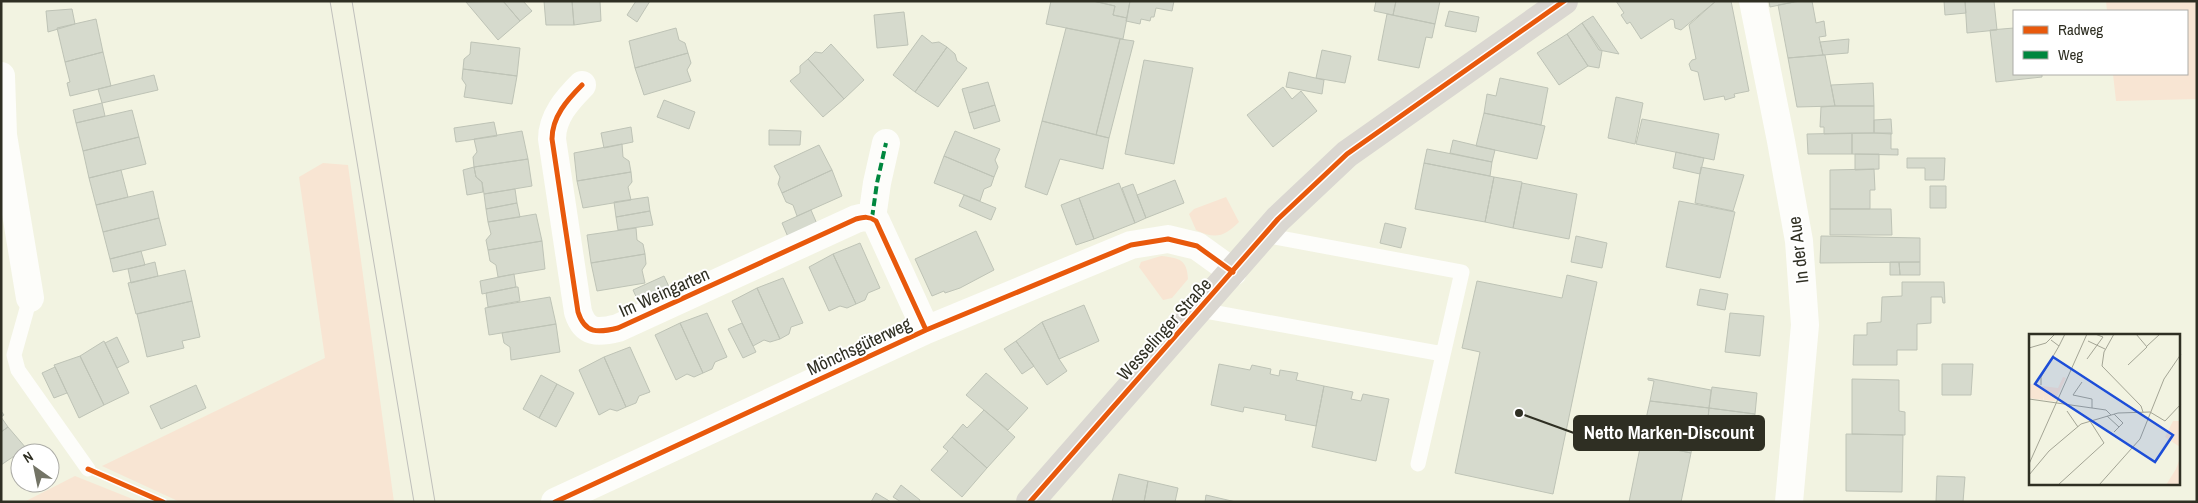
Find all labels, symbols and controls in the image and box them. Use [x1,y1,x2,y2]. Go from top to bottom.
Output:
legend [2013,10,2188,75]
text: Radweg [2058,19,2103,40]
text: Weg [2058,44,2083,65]
street label: In der Aue [1781,215,1815,285]
street label: Im Weingarten [615,261,713,323]
street label: Wesselinger Straße [1111,272,1217,386]
street label: Mönchsgüterweg [803,311,916,381]
inset map [2029,334,2180,486]
callout: Netto Marken-Discount [1574,416,1764,450]
text: Netto Marken-Discount [1584,419,1754,445]
north arrow [10,443,60,493]
text: N [20,447,36,467]

